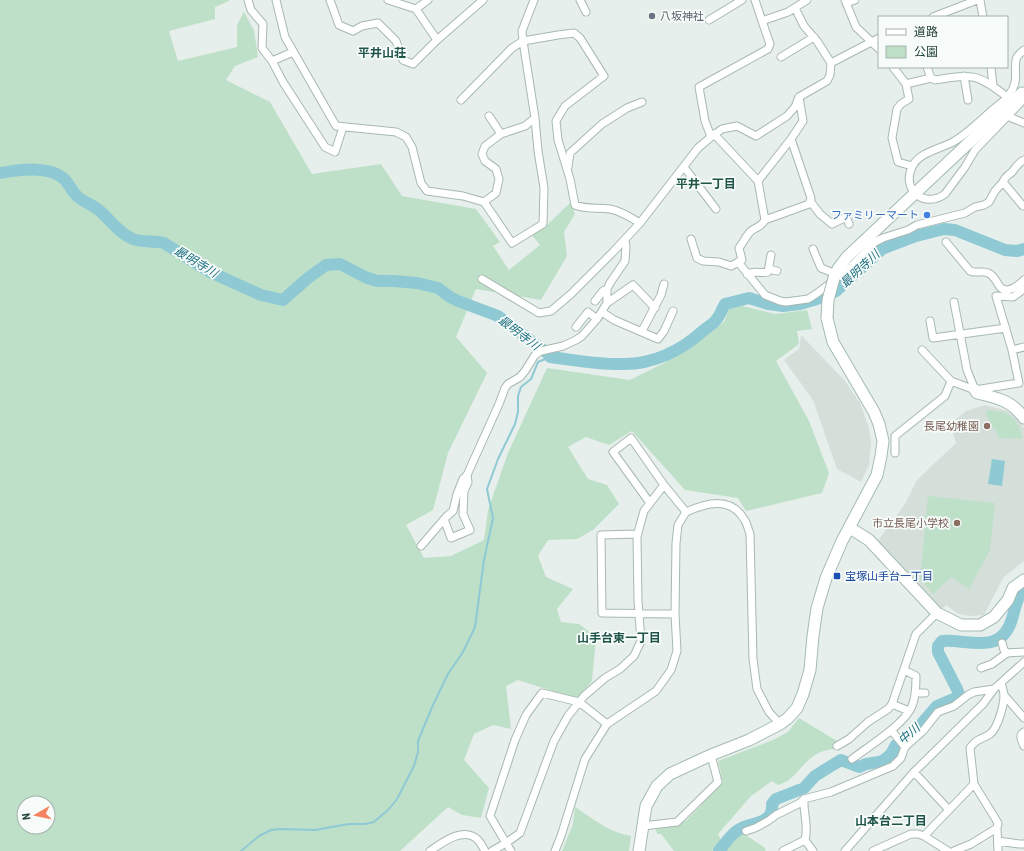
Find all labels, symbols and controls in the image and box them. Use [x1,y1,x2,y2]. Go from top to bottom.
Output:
place label: 八坂神社 [660,10,704,23]
marker: 八坂神社 [647,11,657,21]
legend [878,16,1008,68]
text: 道路 [914,25,938,39]
text: 公園 [914,45,938,59]
district label: 平井山荘 [358,46,406,60]
district label: 平井一丁目 [676,177,736,191]
place label: ファミリーマート [831,209,919,222]
marker: ファミリーマート [922,210,932,220]
water label: 最明寺川 [172,244,222,281]
water label: 最明寺川 [838,246,884,290]
water label: 最明寺川 [496,313,544,354]
place label: 長尾幼稚園 [924,420,979,433]
marker: 長尾幼稚園 [982,421,992,431]
place label: 市立長尾小学校 [872,517,949,530]
marker: 市立長尾小学校 [952,518,962,528]
place label: 宝塚山手台一丁目 [845,570,933,583]
marker: 宝塚山手台一丁目 [832,571,842,581]
district label: 山手台東一丁目 [577,631,661,645]
water label: 中川 [895,720,924,747]
north arrow [16,795,56,835]
text: N [20,812,34,821]
district label: 山本台二丁目 [855,814,927,828]

